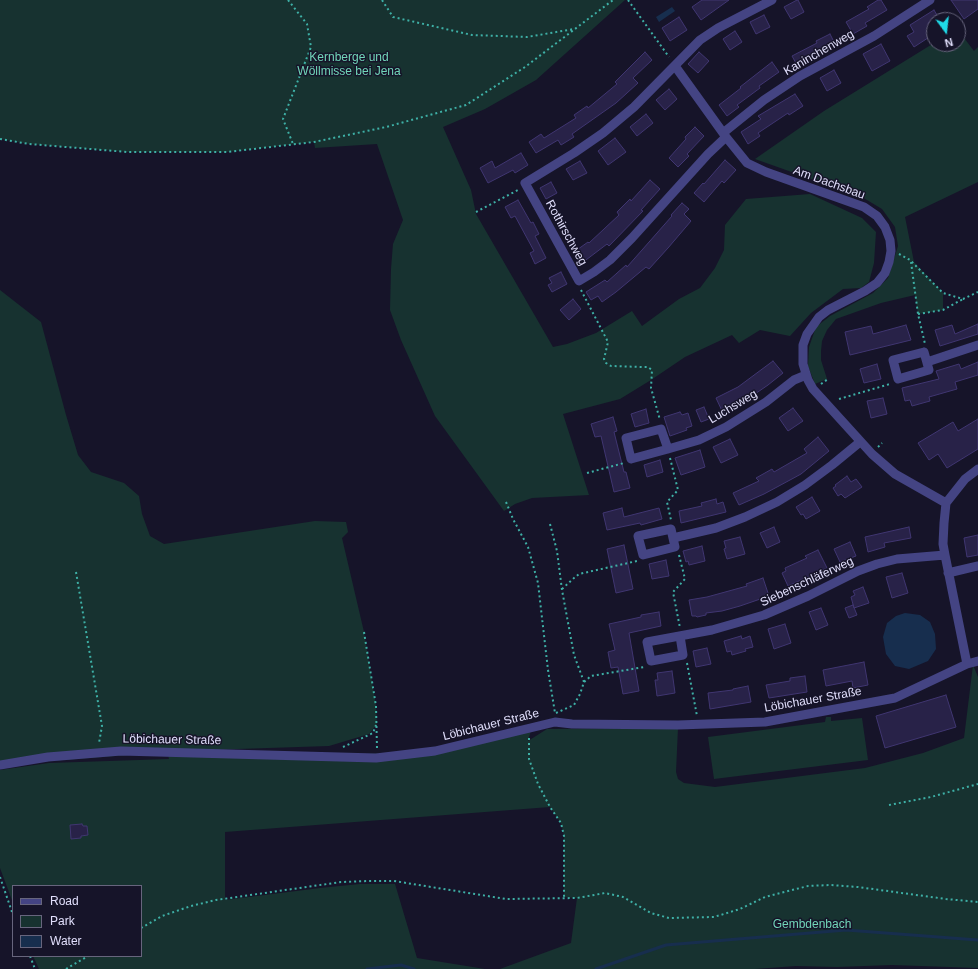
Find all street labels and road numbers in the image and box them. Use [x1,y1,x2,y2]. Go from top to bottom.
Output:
street label: Kaninchenweg [781,27,857,79]
street label: Am Dachsbau [791,163,867,203]
street label: Rothirschweg [542,198,590,268]
street label: Luchsweg [706,387,760,427]
street label: Siebenschläferweg [758,554,856,610]
street label: Löbichauer Straße [763,684,863,716]
street label: Löbichauer Straße [441,706,541,744]
street label: Löbichauer Straße [123,732,221,748]

